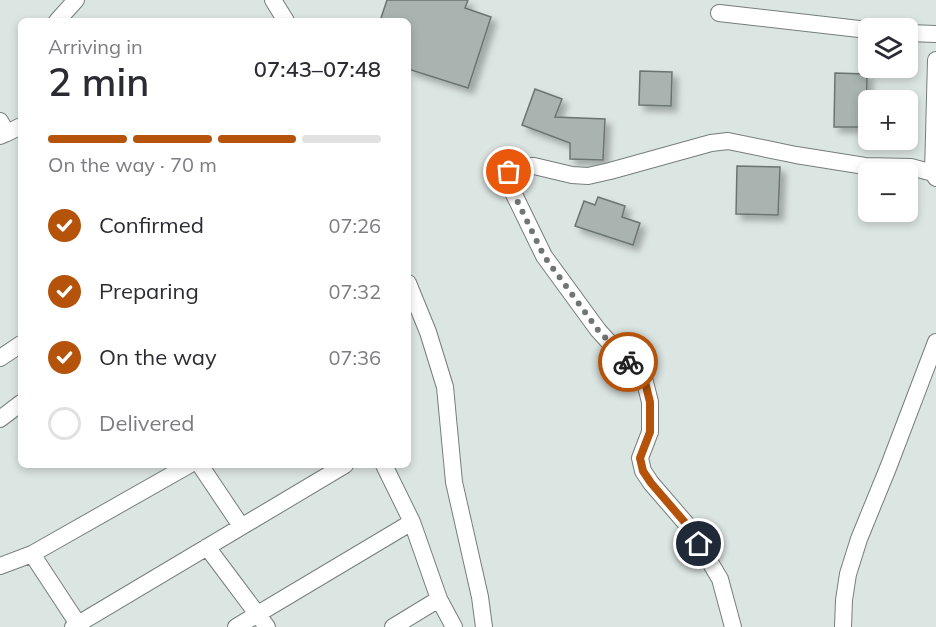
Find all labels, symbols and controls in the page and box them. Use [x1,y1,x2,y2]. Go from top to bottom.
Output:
map controls [858,18,918,222]
button: layers [858,18,918,78]
text: Arriving in [48,34,143,59]
text: 07:43–07:48 [254,55,381,83]
text: 2 min [48,57,149,106]
button: + [858,90,918,150]
pin [483,146,534,197]
text: On the way · 70 m [48,152,217,177]
icon: bag [492,155,525,188]
button: − [858,162,918,222]
icon: check [48,209,81,242]
text: Confirmed [99,211,204,239]
text: 07:26 [328,213,381,238]
icon: check [48,275,81,308]
text: Preparing [99,277,199,305]
text: 07:32 [328,279,381,304]
courier [598,332,658,392]
icon: check [48,341,81,374]
text: On the way [99,343,217,371]
text: 07:36 [328,345,381,370]
icon: bike [612,346,645,379]
text: Delivered [99,409,194,437]
pin [673,518,724,569]
icon: home [682,527,715,560]

